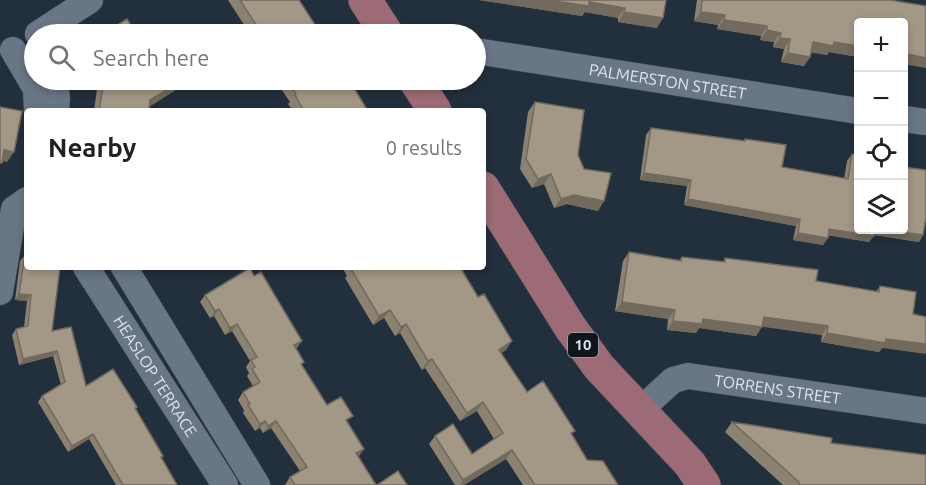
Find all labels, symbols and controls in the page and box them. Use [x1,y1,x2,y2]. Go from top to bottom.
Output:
map controls [854,18,908,234]
button: + [854,18,908,72]
search box [24,24,486,90]
icon: search [45,41,78,74]
text: Search here [93,45,209,70]
street label: PALMERSTON STREET [588,60,748,102]
button: − [854,72,908,126]
button: locate [854,126,908,180]
text: Nearby [48,133,136,162]
text: 0 results [386,136,462,159]
button: layers [854,180,908,234]
street label: HEASLOP TERRACE [110,312,201,440]
road number: 10 [568,333,598,357]
street label: TORRENS STREET [713,371,842,407]

